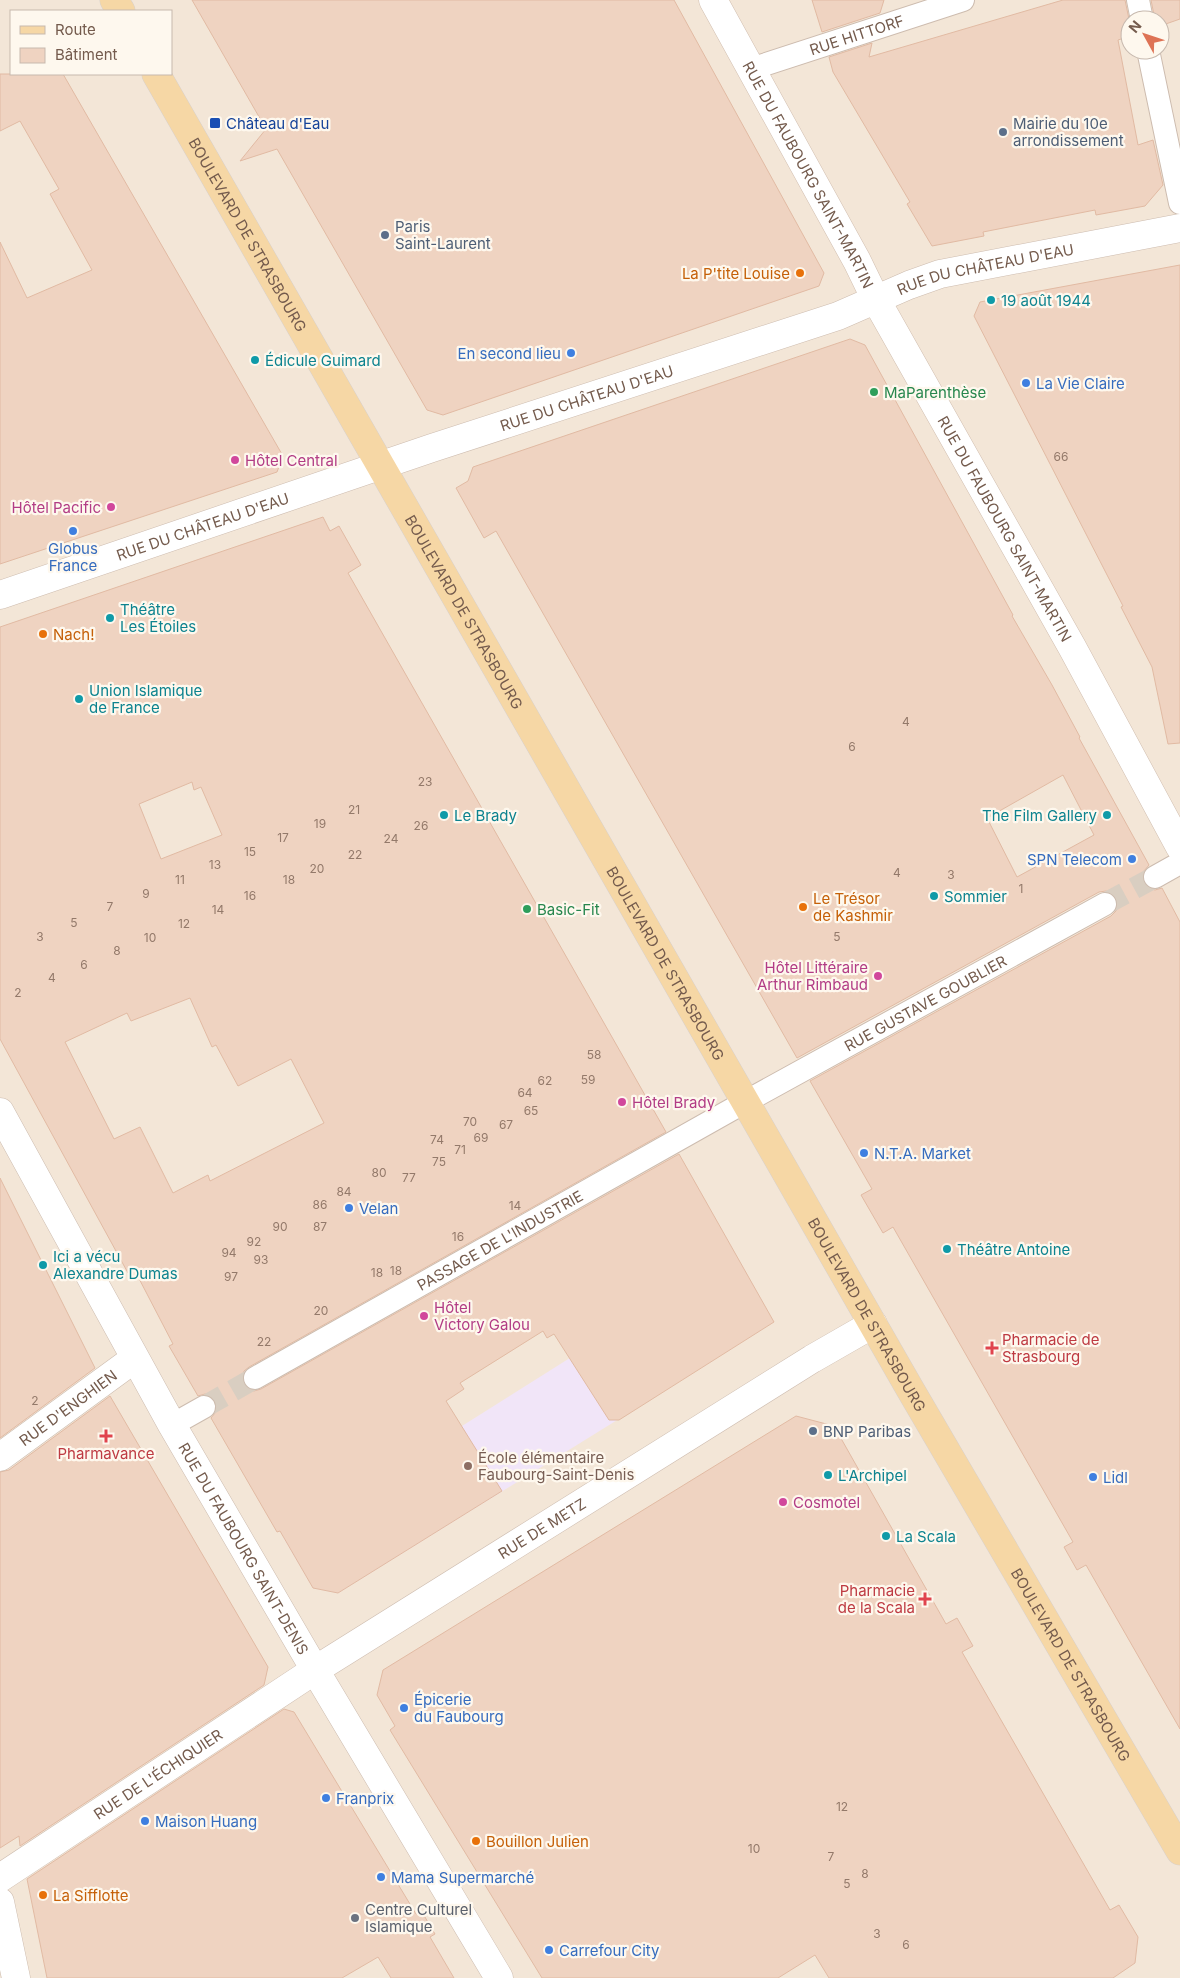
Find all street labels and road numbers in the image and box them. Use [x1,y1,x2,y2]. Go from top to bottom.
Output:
street label: RUE HITTORF [807,10,906,59]
street label: RUE DU FAUBOURG SAINT-MARTIN [739,58,878,291]
street label: BOULEVARD DE STRASBOURG [185,134,311,335]
street label: RUE DU CHÂTEAU D'EAU [894,239,1075,299]
street label: RUE DU CHÂTEAU D'EAU [498,361,676,435]
street label: RUE DU FAUBOURG SAINT-MARTIN [934,412,1076,645]
street label: RUE DU CHÂTEAU D'EAU [114,488,291,564]
street label: BOULEVARD DE STRASBOURG [401,511,528,712]
street label: BOULEVARD DE STRASBOURG [603,863,729,1064]
street label: RUE GUSTAVE GOUBLIER [841,950,1010,1055]
street label: PASSAGE DE L'INDUSTRIE [414,1186,586,1294]
street label: BOULEVARD DE STRASBOURG [804,1214,931,1415]
street label: RUE D'ENGHIEN [15,1365,120,1449]
street label: RUE DU FAUBOURG SAINT-DENIS [175,1439,313,1658]
street label: RUE DE METZ [494,1494,589,1563]
street label: BOULEVARD DE STRASBOURG [1007,1564,1135,1765]
street label: RUE DE L'ÉCHIQUIER [90,1724,226,1823]

